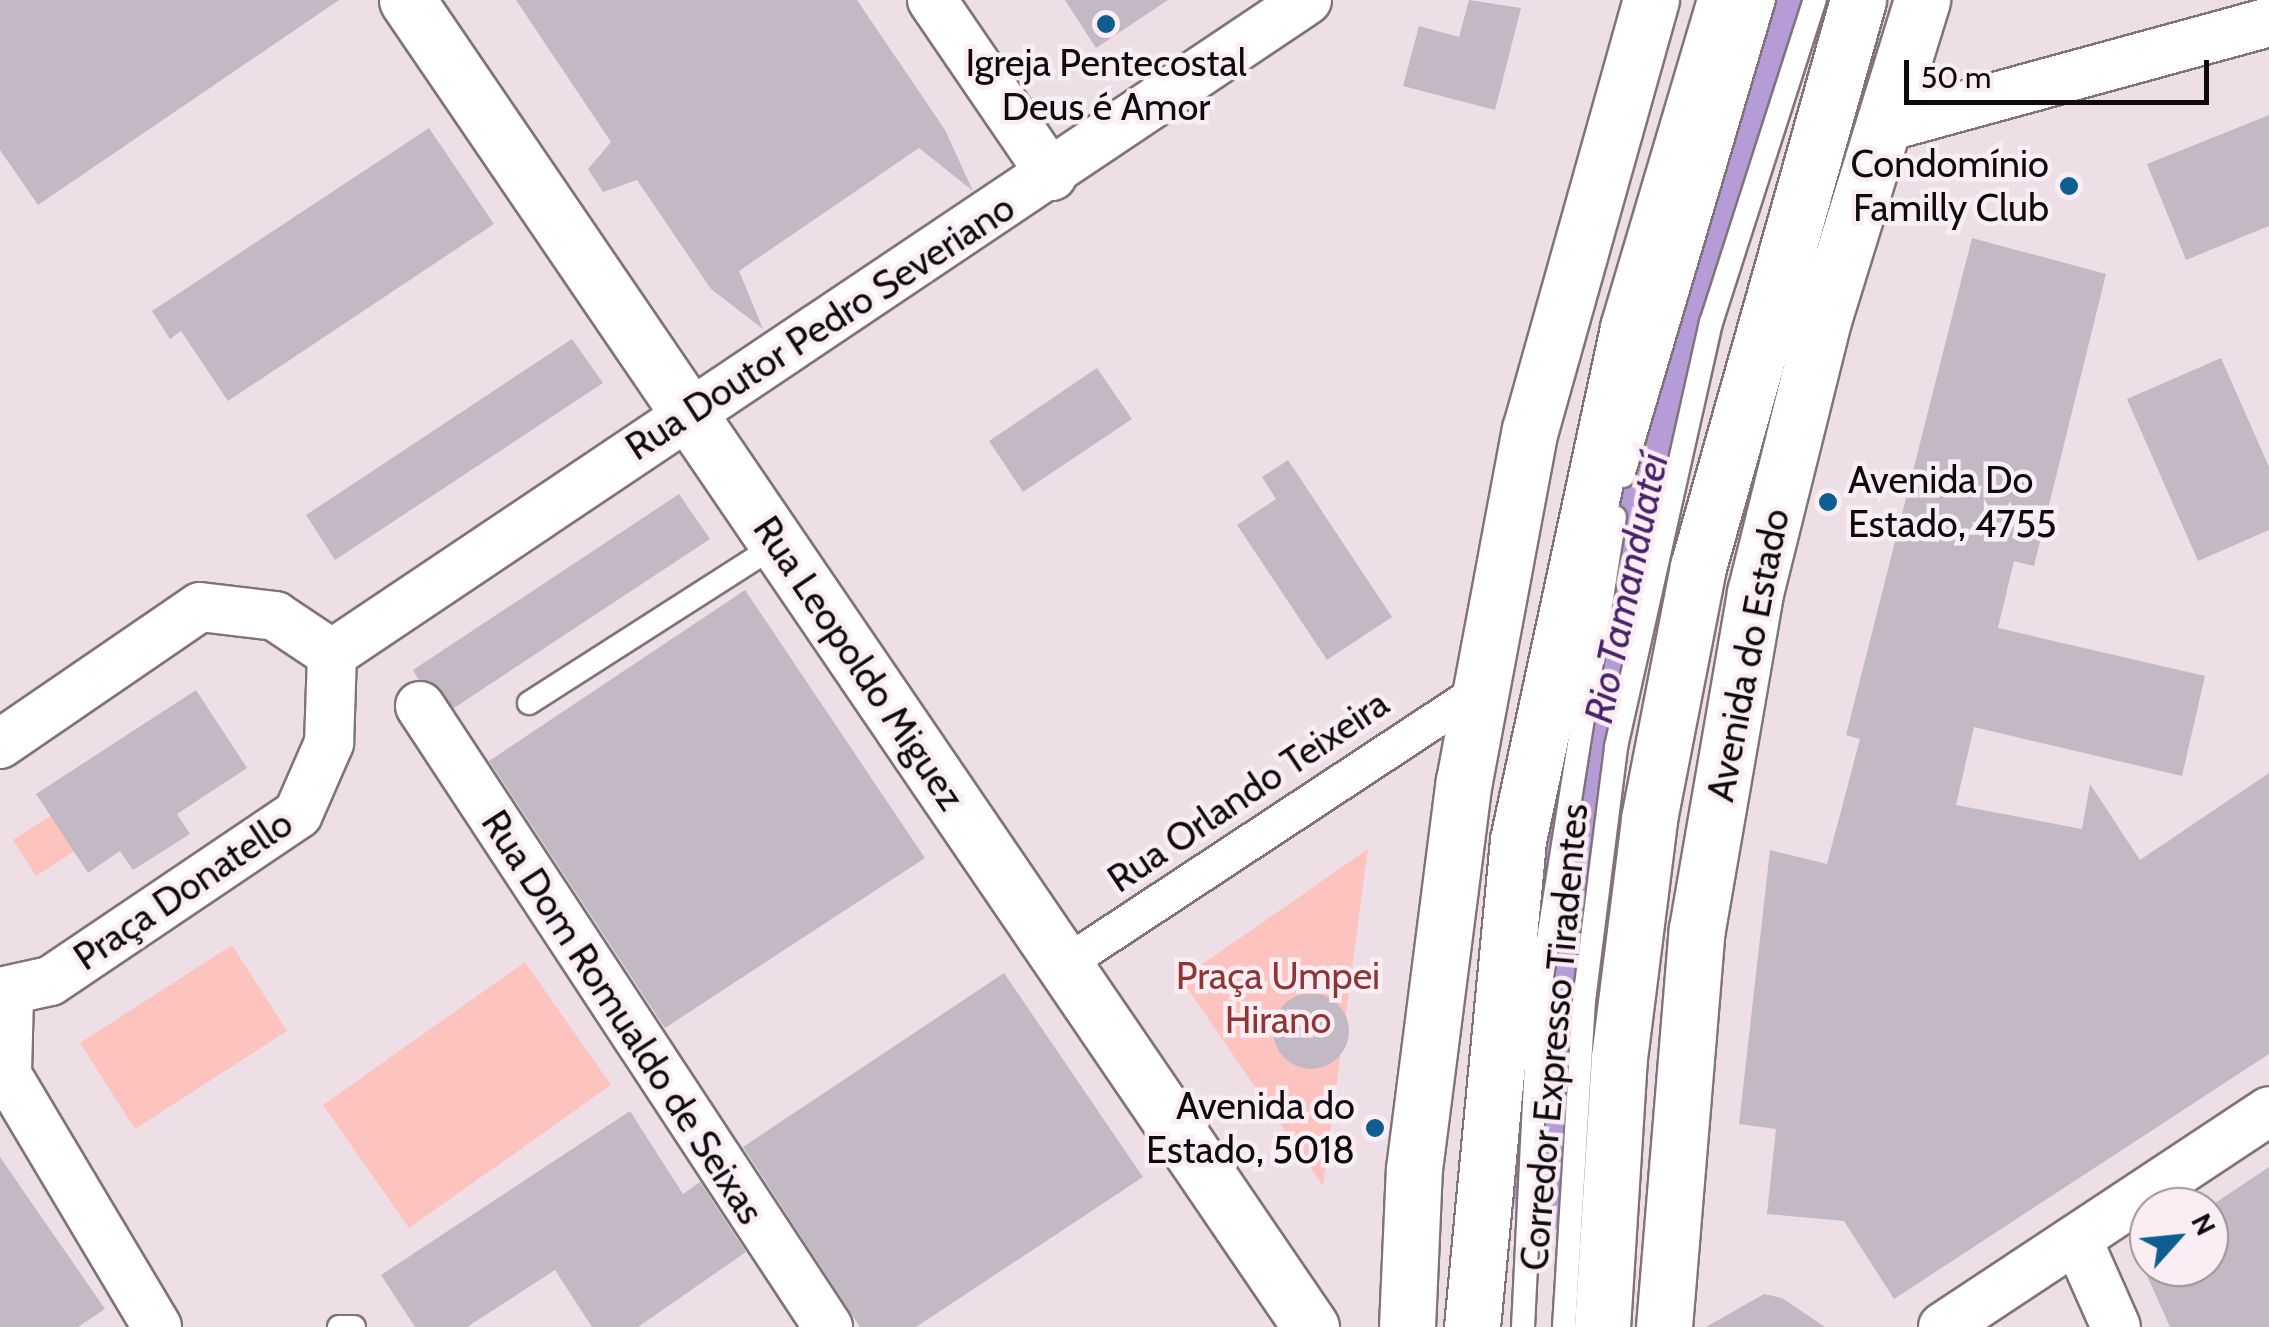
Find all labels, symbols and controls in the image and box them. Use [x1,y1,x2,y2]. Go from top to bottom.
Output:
marker: Igreja Pentecostal Deus é Amor [1095,13,1117,35]
place label: Igreja Pentecostal Deus é Amor [965,40,1247,130]
scale bar [1909,40,2214,102]
text: 50 m [1921,59,1991,96]
place label: Condomínio Familly Club [1850,141,2049,230]
marker: Condomínio Familly Club [2058,175,2080,197]
street label: Rua Doutor Pedro Severiano [617,184,1023,470]
water label: Rio Tamanduateí [1574,449,1678,727]
place label: Avenida Do Estado, 4755 [1848,457,2057,546]
marker: Avenida Do Estado, 4755 [1817,491,1839,513]
street label: Avenida do Estado [1697,505,1799,805]
street label: Rua Leopoldo Miguez [744,508,974,818]
street label: Rua Orlando Teixeira [1099,680,1397,902]
street label: Praça Donatello [65,800,301,980]
street label: Rua Dom Romualdo de Seixas [472,802,774,1232]
street label: Corredor Expresso Tiradentes [1511,802,1597,1272]
park label: Praça Umpei Hirano [1176,953,1380,1042]
place label: Avenida do Estado, 5018 [1146,1083,1355,1172]
marker: Avenida do Estado, 5018 [1364,1117,1386,1139]
north arrow [2129,1187,2229,1287]
text: N [2184,1208,2224,1241]

